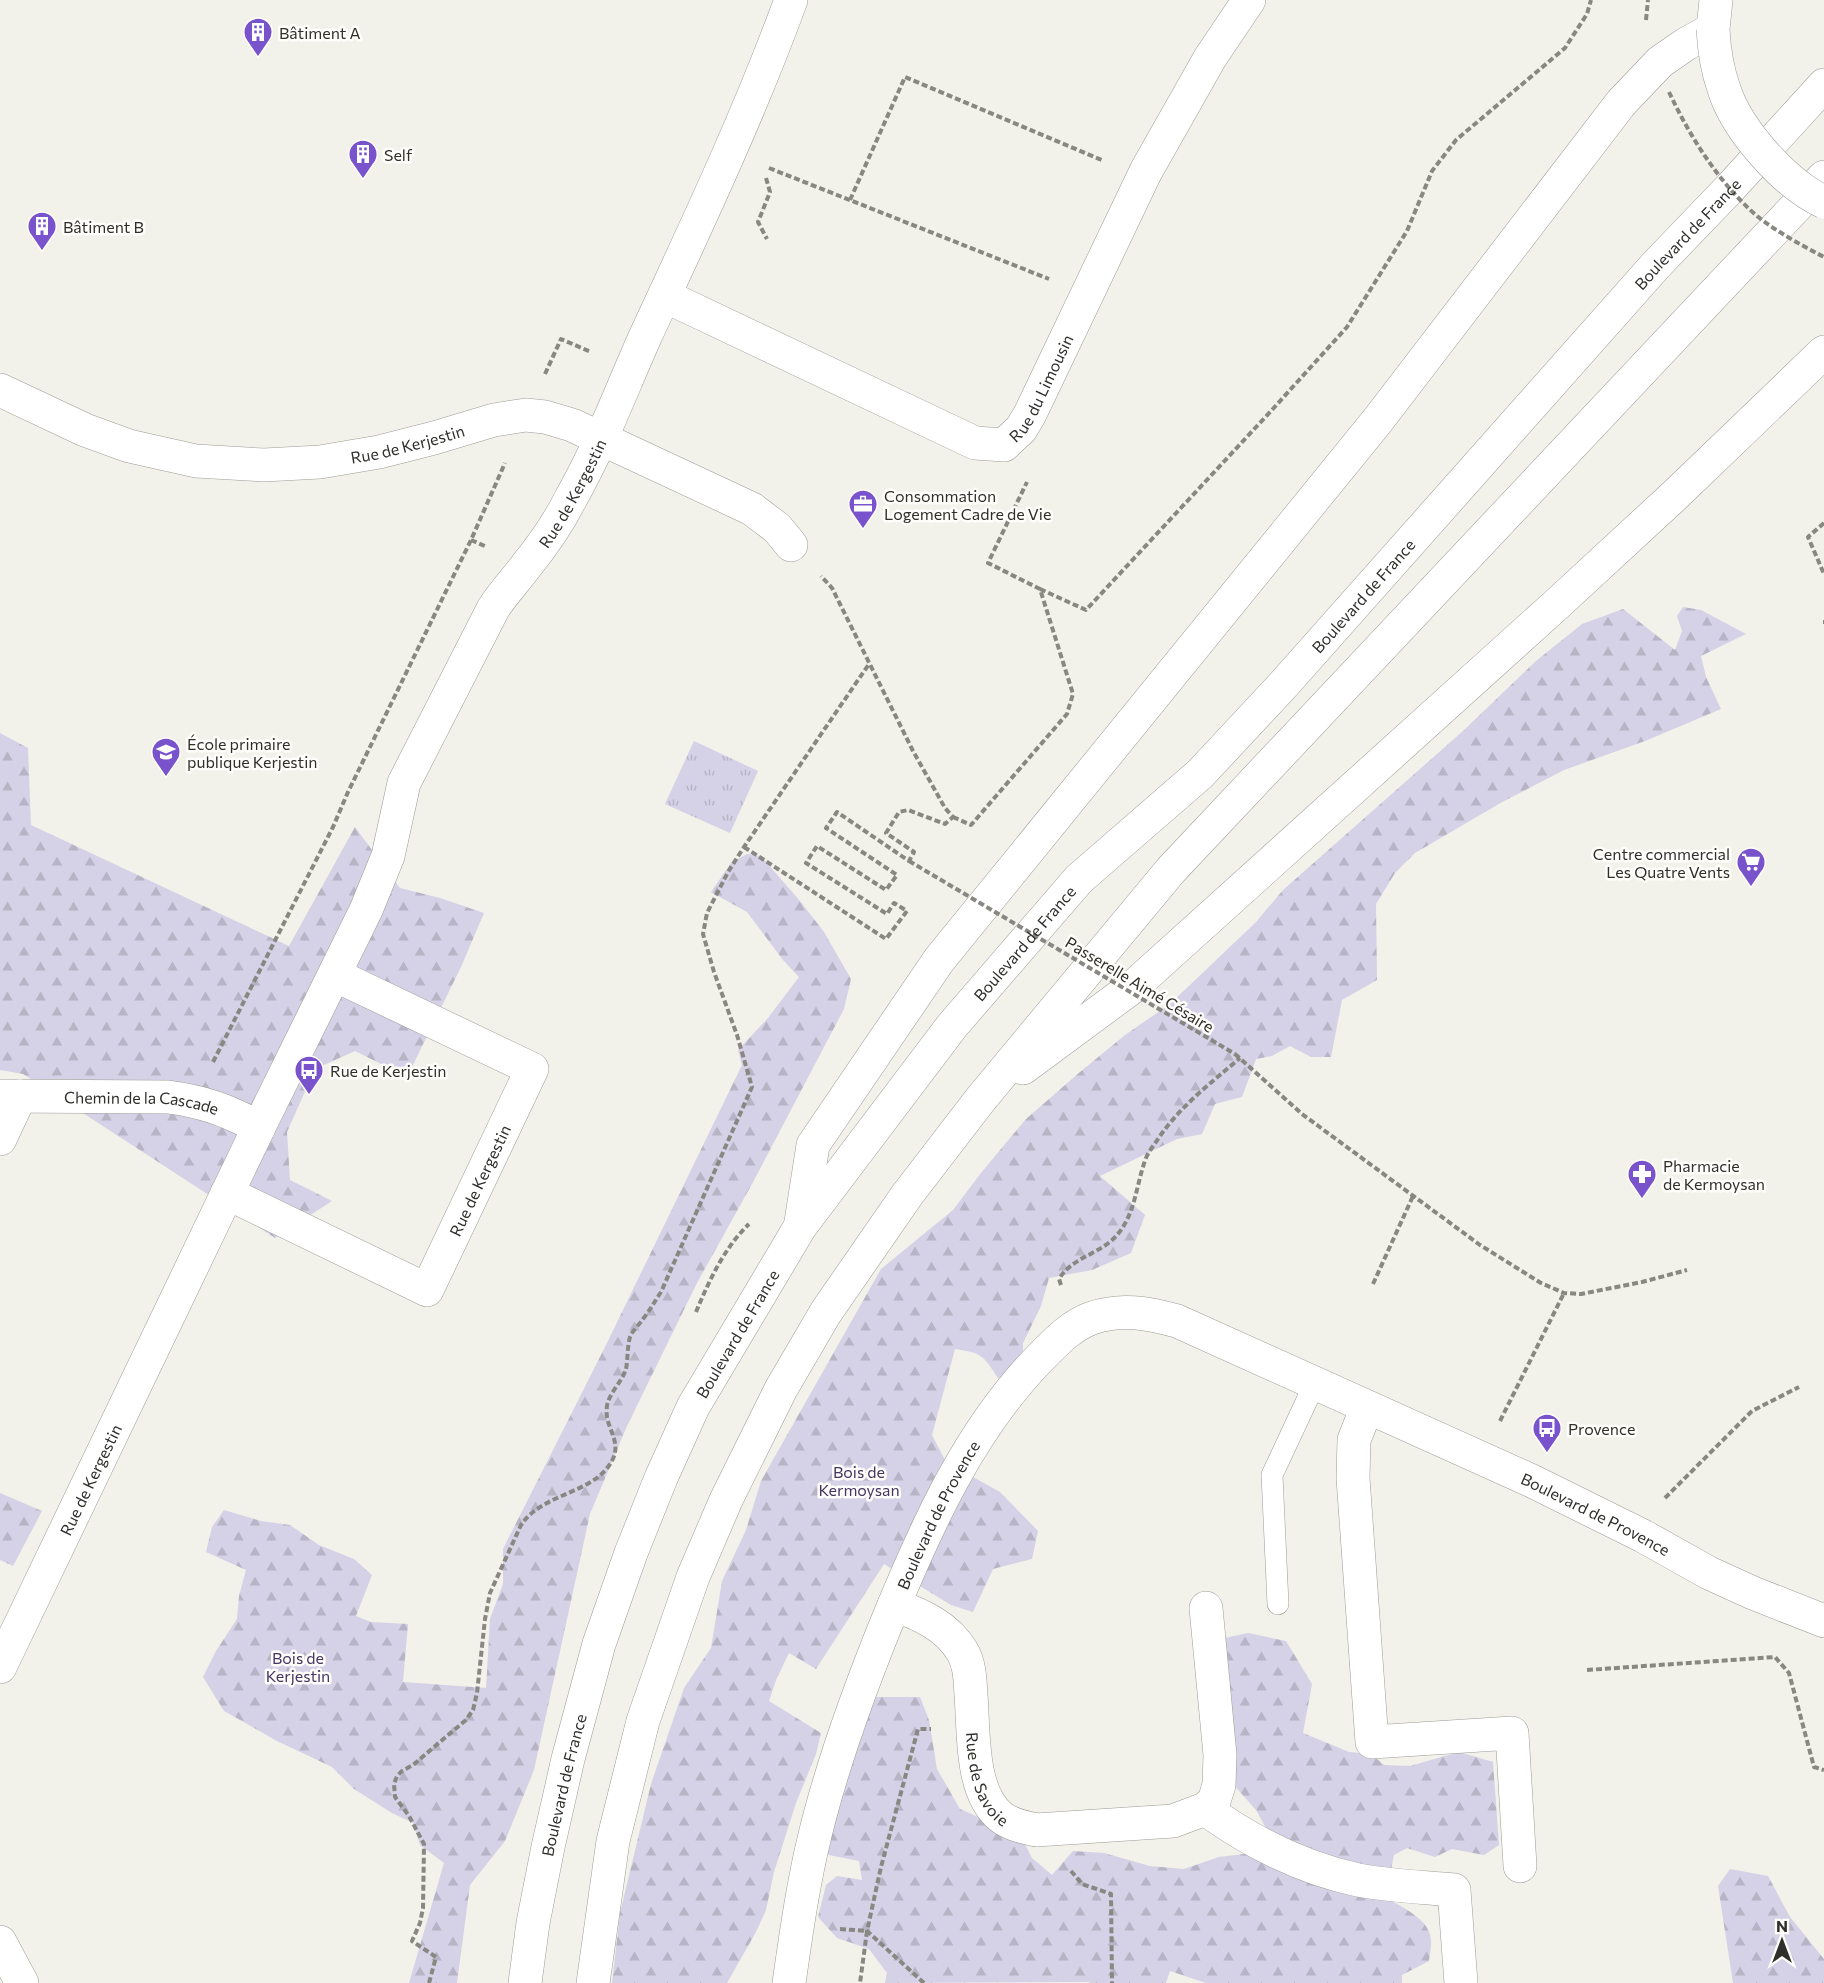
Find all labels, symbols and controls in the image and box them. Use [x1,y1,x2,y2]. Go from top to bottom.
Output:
building icon: Bâtiment A [242,16,274,58]
place label: Bâtiment A [279,23,361,42]
building icon: Self [347,138,379,180]
place label: Self [384,145,413,164]
street label: Boulevard de France [1630,174,1744,293]
building icon: Bâtiment B [26,210,58,252]
place label: Bâtiment B [63,217,144,236]
street label: Rue du Limousin [1004,331,1076,445]
street label: Rue de Kerjestin [349,420,466,466]
street label: Rue de Kergestin [534,436,609,551]
place label: Consommation Logement Cadre de Vie [884,486,1051,523]
office icon: Consommation Logement Cadre de Vie [847,488,879,530]
street label: Boulevard de France [1307,534,1418,656]
place label: École primaire publique Kerjestin [187,734,317,771]
school or university icon: École primaire publique Kerjestin [150,736,182,778]
place label: Centre commercial Les Quatre Vents [1593,844,1730,881]
supermarket icon: Centre commercial Les Quatre Vents [1735,846,1767,888]
street label: Boulevard de France [969,881,1079,1004]
street label: Passerelle Aimé Césaire [1062,932,1218,1036]
bus stop icon: Rue de Kerjestin [293,1054,325,1096]
place label: Rue de Kerjestin [330,1061,446,1080]
street label: Chemin de la Cascade [64,1087,222,1118]
street label: Rue de Kergestin [445,1121,514,1239]
place label: Pharmacie de Kermoysan [1663,1156,1765,1193]
pharmacy icon: Pharmacie de Kermoysan [1626,1158,1658,1200]
street label: Boulevard de France [691,1266,782,1401]
bus stop icon: Provence [1531,1412,1563,1454]
place label: Provence [1568,1419,1635,1438]
street label: Rue de Kergestin [55,1421,125,1538]
street label: Boulevard de Provence [892,1437,983,1592]
park label: Bois de Kermoysan [818,1462,900,1499]
street label: Boulevard de Provence [1518,1468,1674,1559]
park label: Bois de Kerjestin [266,1648,330,1685]
street label: Boulevard de France [537,1711,589,1858]
street label: Rue de Savoie [963,1731,1012,1829]
north arrow [1752,1911,1812,1971]
text: N [1776,1916,1788,1935]

